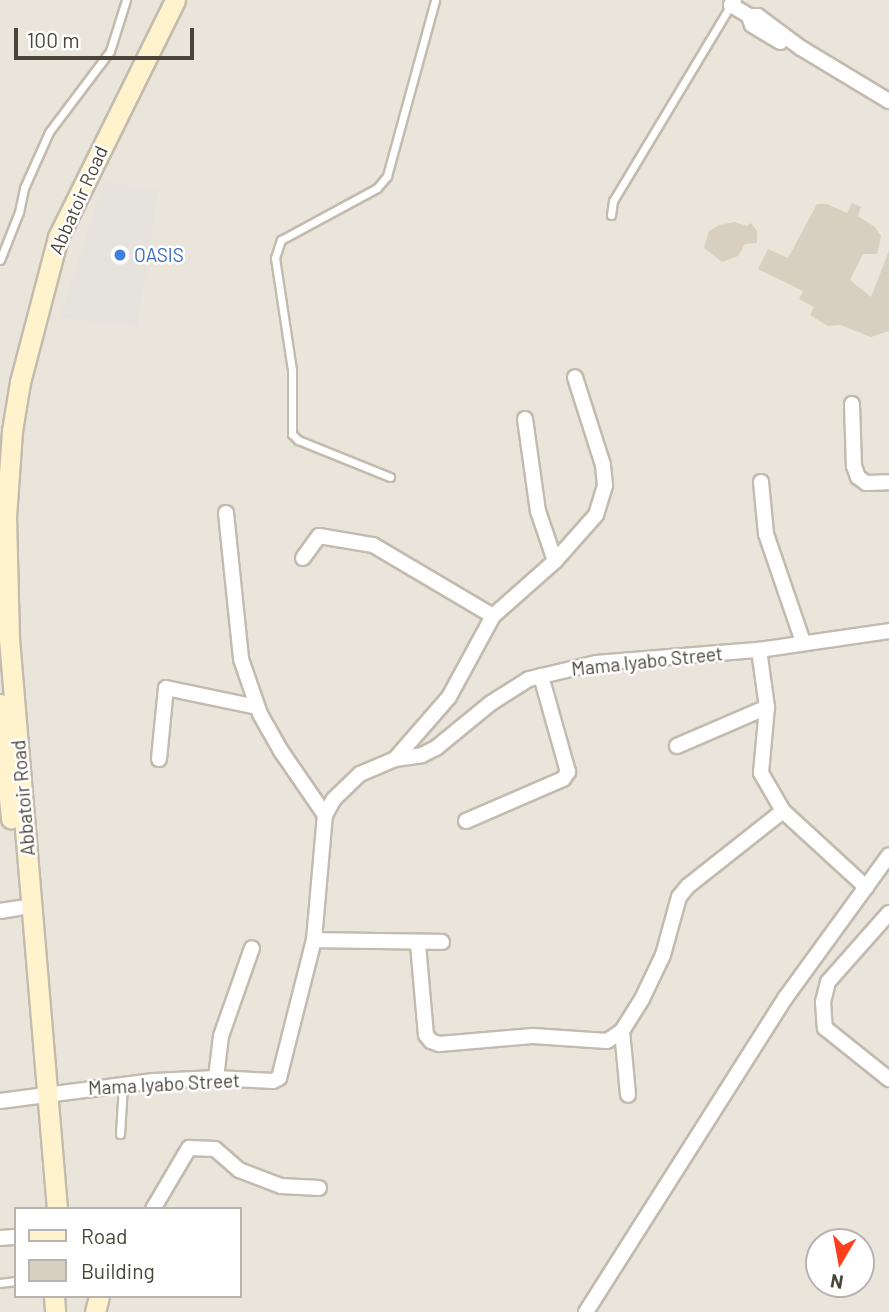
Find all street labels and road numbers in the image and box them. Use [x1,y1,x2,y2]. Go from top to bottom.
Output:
street label: Abbatoir Road [44,142,112,258]
street label: Mama Iyabo Street [570,642,724,680]
street label: Abbatoir Road [7,739,39,857]
street label: Mama Iyabo Street [88,1069,240,1099]

